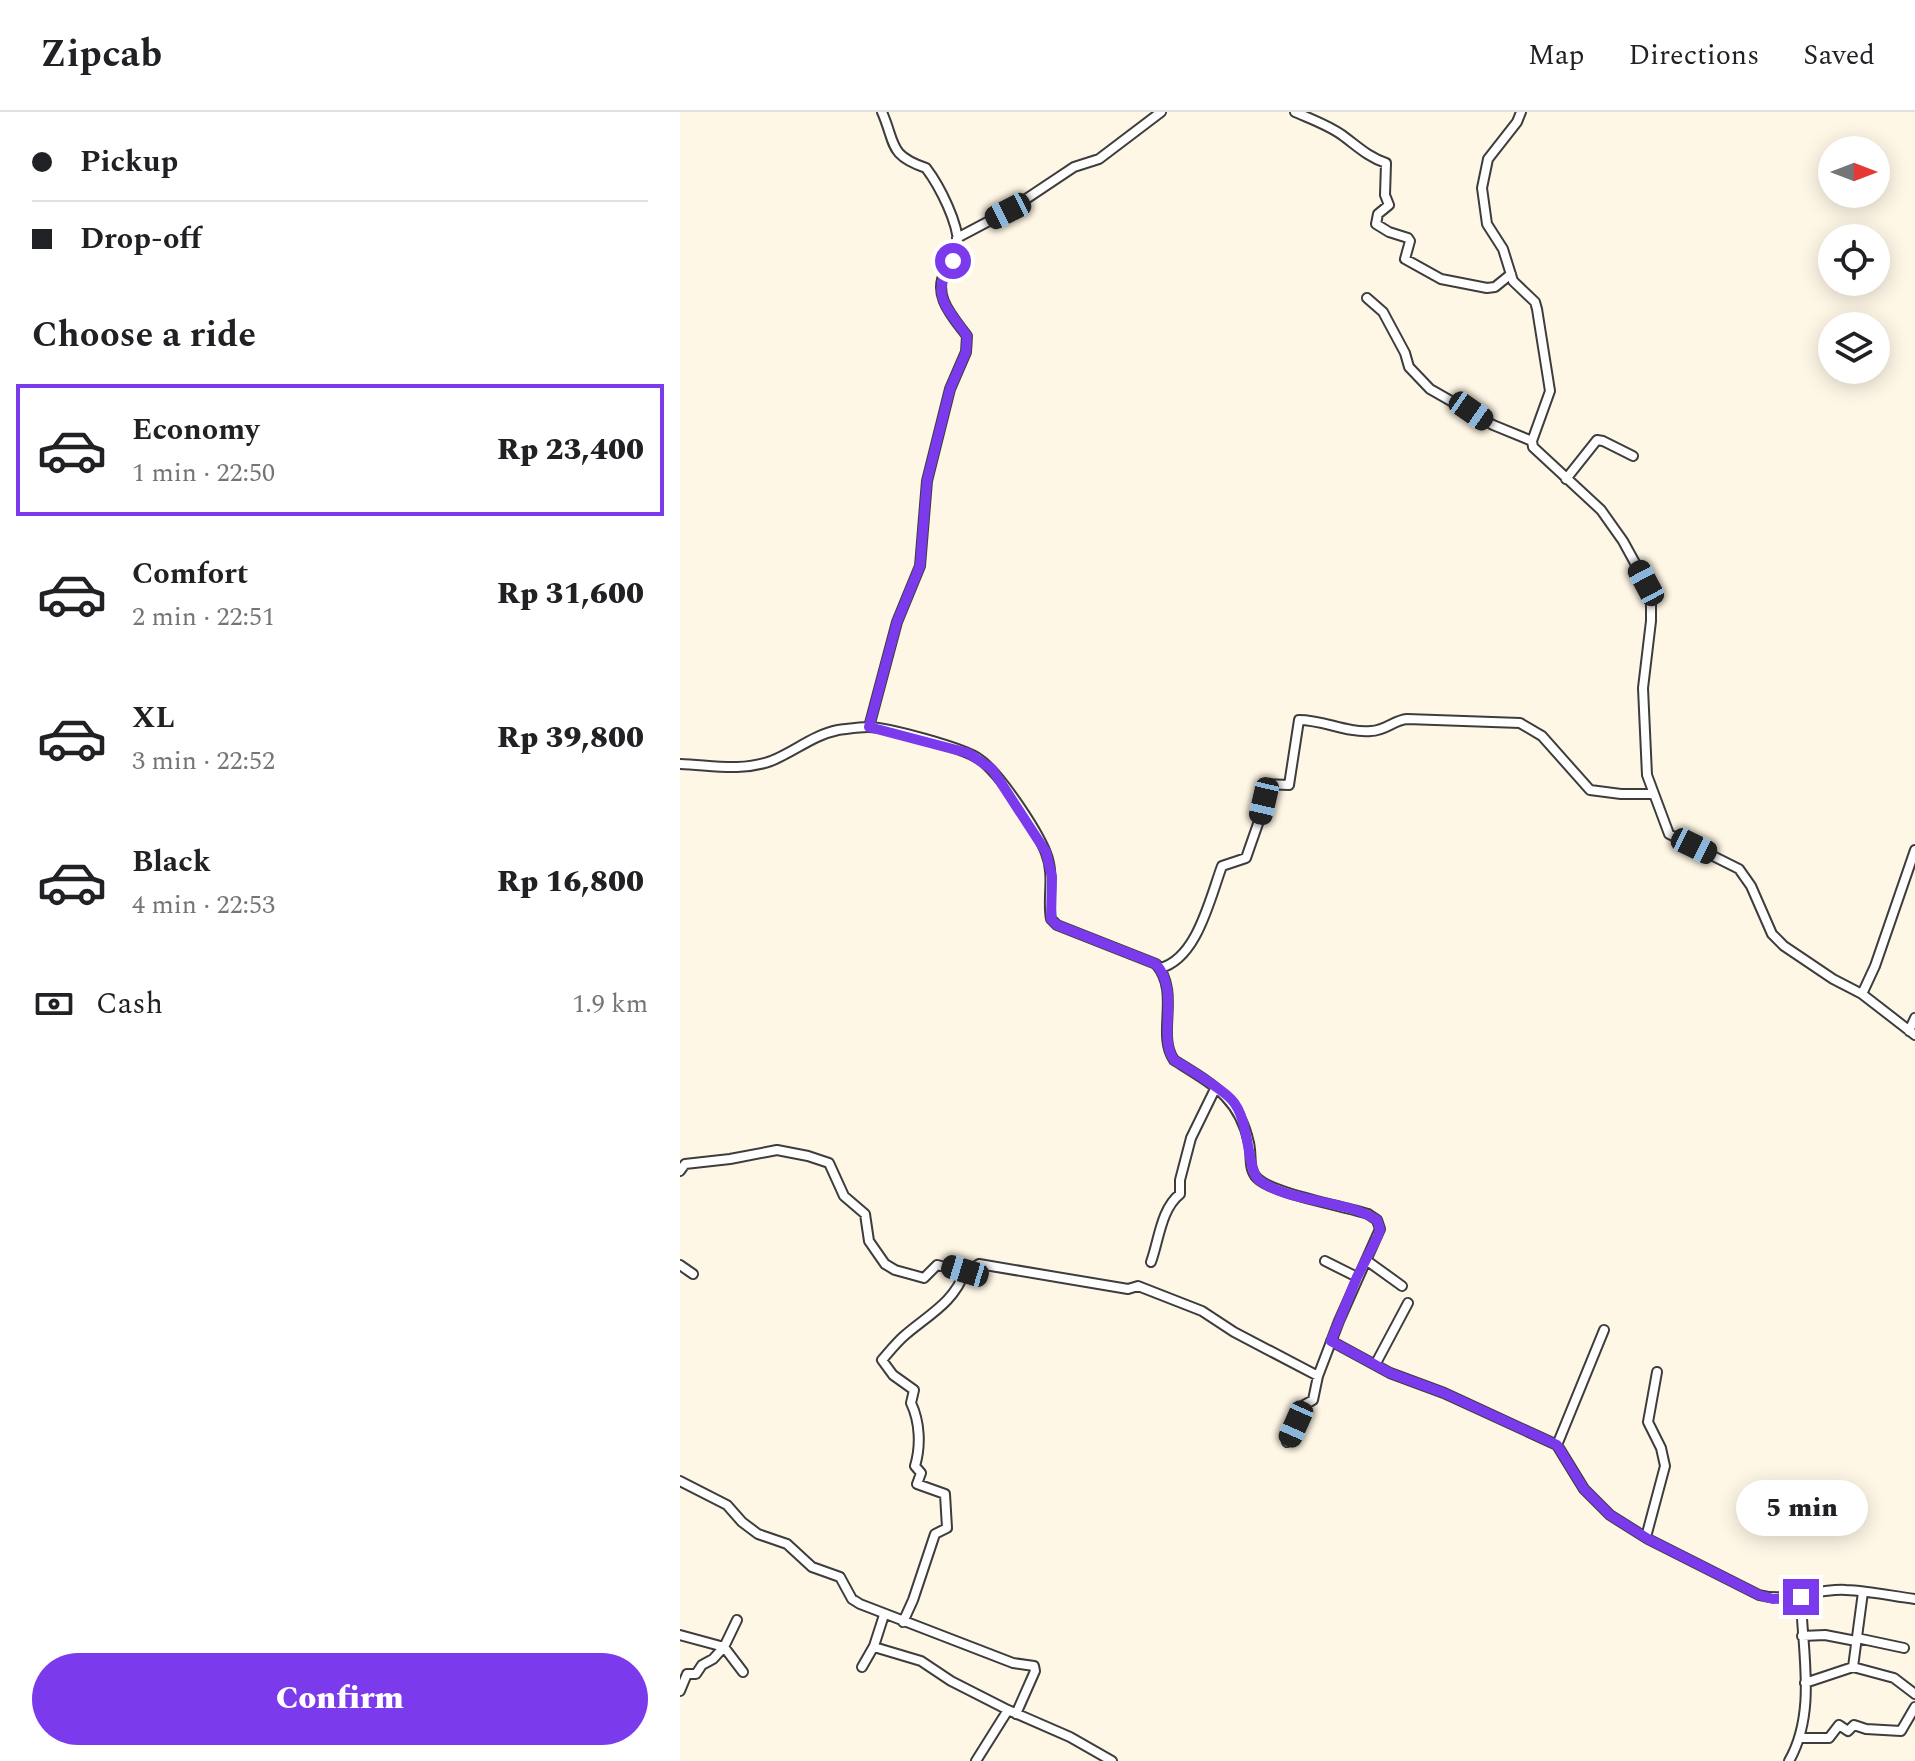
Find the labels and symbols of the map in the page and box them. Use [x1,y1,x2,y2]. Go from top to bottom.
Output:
north arrow [1818,136,1890,208]
car [981,189,1035,233]
route start [935,243,971,279]
car [1444,387,1498,435]
car [1624,556,1668,610]
car [1247,775,1281,827]
car [1667,825,1721,867]
car [939,1253,991,1289]
car [1275,1397,1317,1451]
callout: 5 min [1735,1481,1867,1537]
route end [1783,1579,1819,1615]

